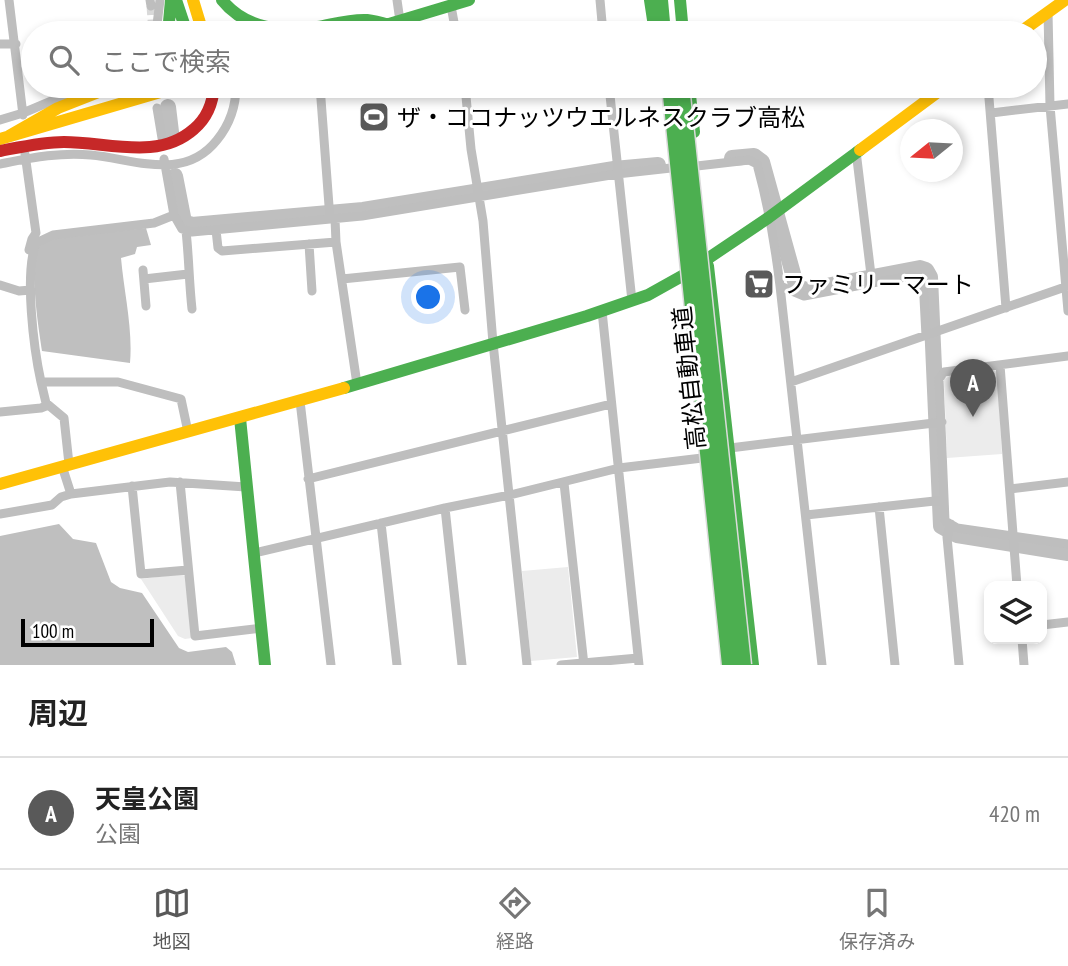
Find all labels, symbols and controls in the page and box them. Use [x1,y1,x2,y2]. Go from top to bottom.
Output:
search box [21,21,1047,98]
icon: search [45,41,83,79]
text: ここで検索 [101,45,231,78]
sports icon: ザ・ココナッツウエルネスクラブ高松 [357,100,391,134]
place label: ザ・ココナッツウエルネスクラブ高松 [397,102,805,133]
north arrow [900,119,963,182]
supermarket icon: ファミリーマート [742,267,776,301]
place label: ファミリーマート [782,269,974,300]
your location [411,280,445,314]
street label: 高松自動車道 [666,305,712,451]
pin: A [950,359,996,417]
map controls [984,581,1047,644]
button: layers [984,581,1047,644]
scale bar [21,616,154,648]
text: 100 m [32,619,74,643]
text: 周辺 [28,693,88,732]
text: 天皇公園 [95,782,199,815]
text: A [45,799,57,828]
text: 420 m [989,799,1040,828]
text: 公園 [95,819,141,848]
tab: 地図 [153,884,191,953]
tab: 経路 [496,884,534,953]
tab: 保存済み [839,884,915,953]

